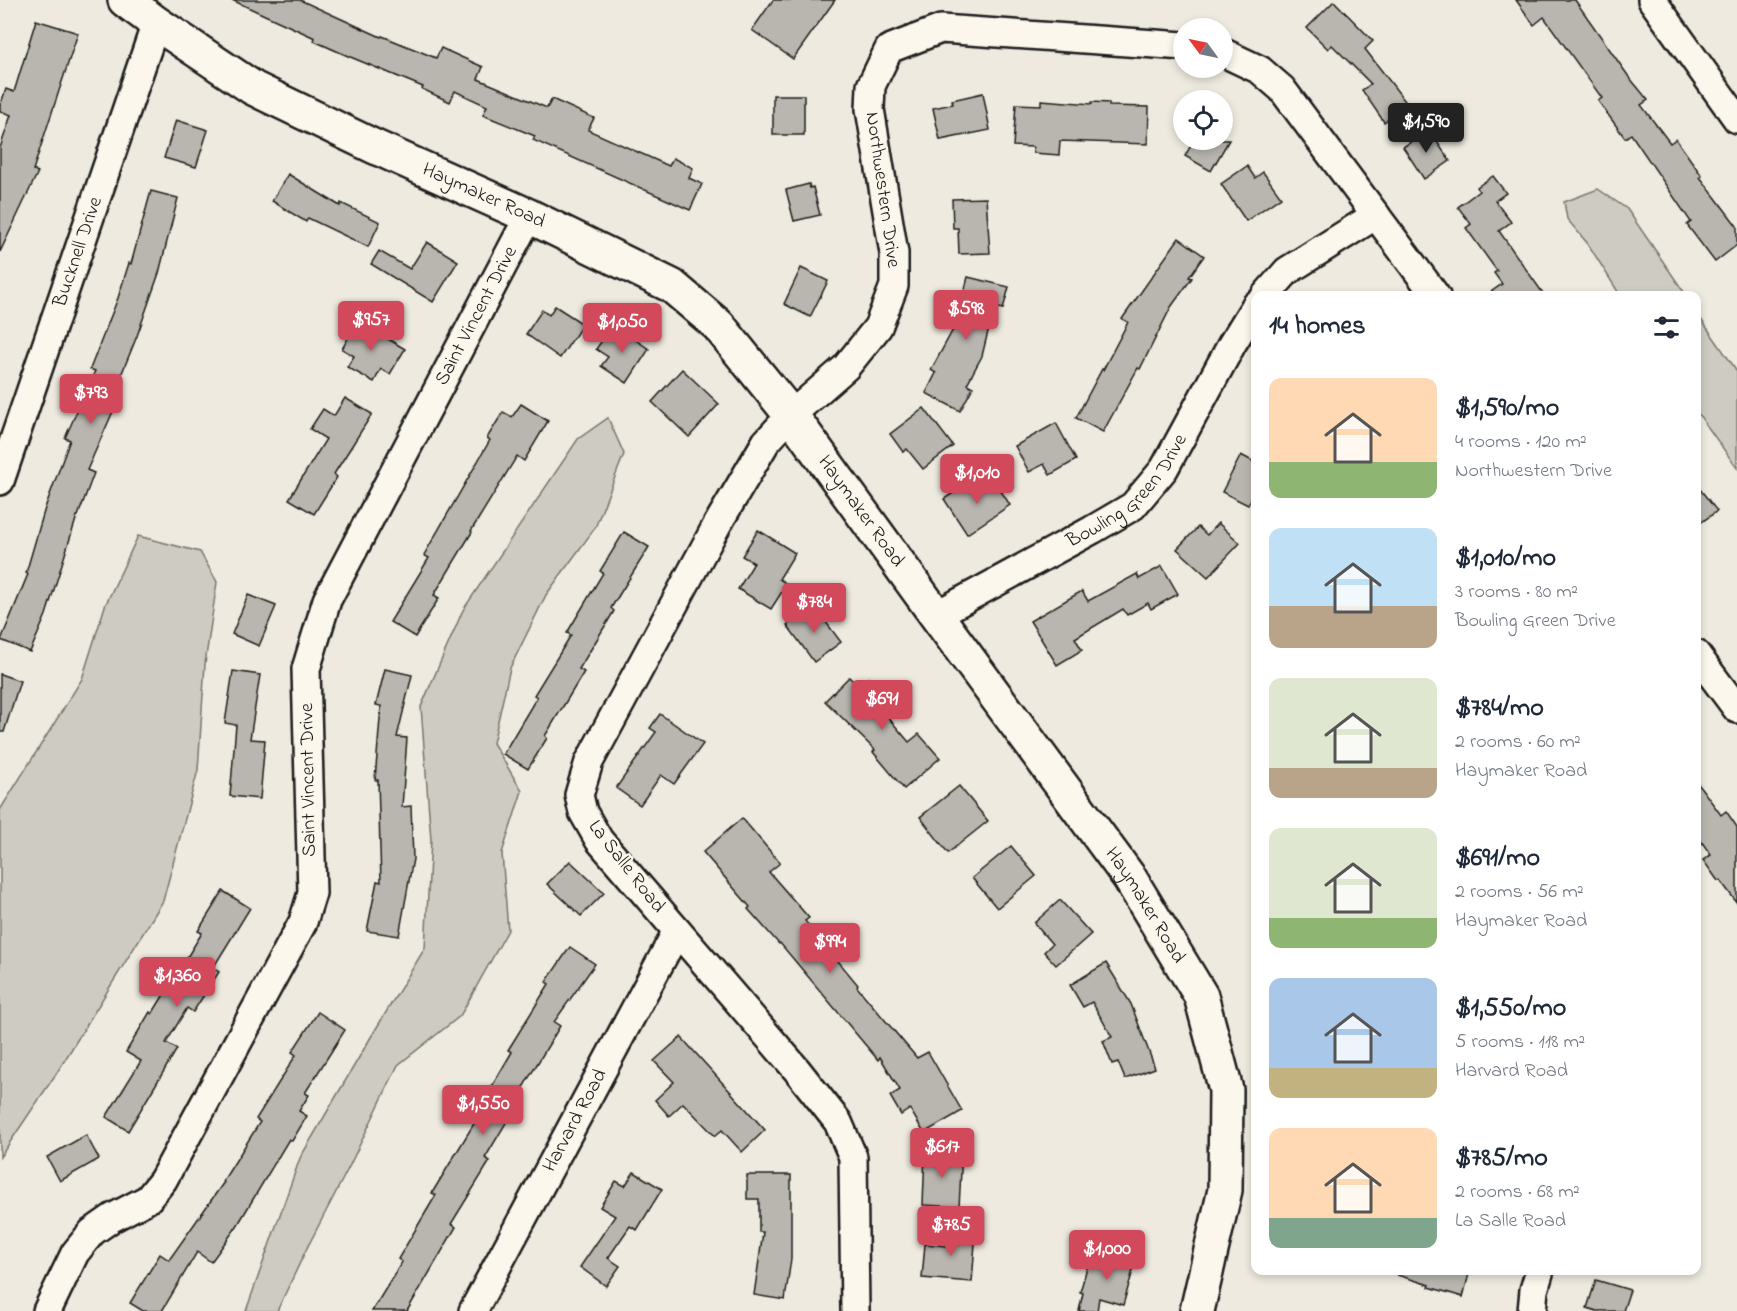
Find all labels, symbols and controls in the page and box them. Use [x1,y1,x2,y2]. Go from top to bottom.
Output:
north arrow [1173,18,1233,78]
map controls [1173,18,1233,150]
button: locate [1173,90,1233,150]
pin: $1,590 [1377,103,1475,154]
text: $1,590 [1402,108,1450,137]
street label: Northwestern Drive [857,110,907,270]
street label: Haymaker Road [417,155,550,236]
street label: Bucknell Drive [45,193,110,312]
street label: Saint Vincent Drive [428,241,525,391]
pin: $598 [930,290,1002,341]
text: $598 [947,295,985,324]
pin: $957 [335,301,407,352]
pin: $1,050 [573,303,671,354]
text: $957 [352,306,390,335]
text: $1,050 [597,308,647,337]
text: 14 homes [1269,308,1365,346]
icon: filters [1650,311,1683,344]
pin: $793 [55,374,127,425]
text: $793 [74,379,108,408]
text: $1,590/mo [1455,390,1559,428]
icon: home [1317,402,1389,474]
text: 4 rooms · 120 m² [1455,428,1587,457]
street label: Bowling Green Drive [1060,429,1195,556]
street label: Haymaker Road [810,449,911,573]
pin: $1,010 [928,454,1026,505]
text: Northwestern Drive [1455,457,1612,486]
text: $1,010 [954,459,1000,488]
text: $1,010/mo [1455,540,1556,578]
icon: home [1317,552,1389,624]
text: 3 rooms · 80 m² [1455,578,1578,607]
pin: $784 [778,583,850,634]
text: $784 [796,588,832,617]
text: Bowling Green Drive [1455,607,1616,636]
pin: $691 [846,680,918,731]
text: $691 [865,685,899,714]
text: $784/mo [1455,690,1544,728]
icon: home [1317,702,1389,774]
street label: Saint Vincent Drive [293,703,325,857]
text: 2 rooms · 60 m² [1455,728,1581,757]
text: Haymaker Road [1455,757,1587,786]
street label: La Salle Road [580,814,672,920]
text: $691/mo [1455,840,1540,878]
street label: Haymaker Road [1097,841,1193,969]
icon: home [1317,852,1389,924]
text: 2 rooms · 56 m² [1455,878,1584,907]
text: Haymaker Road [1455,907,1587,936]
pin: $994 [794,923,866,974]
text: $994 [814,928,846,957]
pin: $1,360 [128,957,226,1008]
text: $1,360 [153,962,201,991]
text: $1,550/mo [1455,990,1566,1028]
icon: home [1317,1002,1389,1074]
text: 5 rooms · 118 m² [1455,1028,1585,1057]
text: Harvard Road [1455,1057,1568,1086]
street label: Harvard Road [536,1064,615,1177]
pin: $1,550 [434,1085,532,1136]
text: $1,550 [456,1090,510,1119]
pin: $617 [906,1128,978,1179]
text: $617 [924,1133,960,1162]
text: $785/mo [1455,1140,1548,1178]
icon: home [1317,1152,1389,1224]
text: 2 rooms · 68 m² [1455,1178,1580,1207]
pin: $785 [915,1206,987,1257]
text: La Salle Road [1455,1207,1566,1236]
text: $785 [931,1211,971,1240]
pin: $1,000 [1058,1230,1156,1281]
text: $1,000 [1083,1235,1131,1264]

